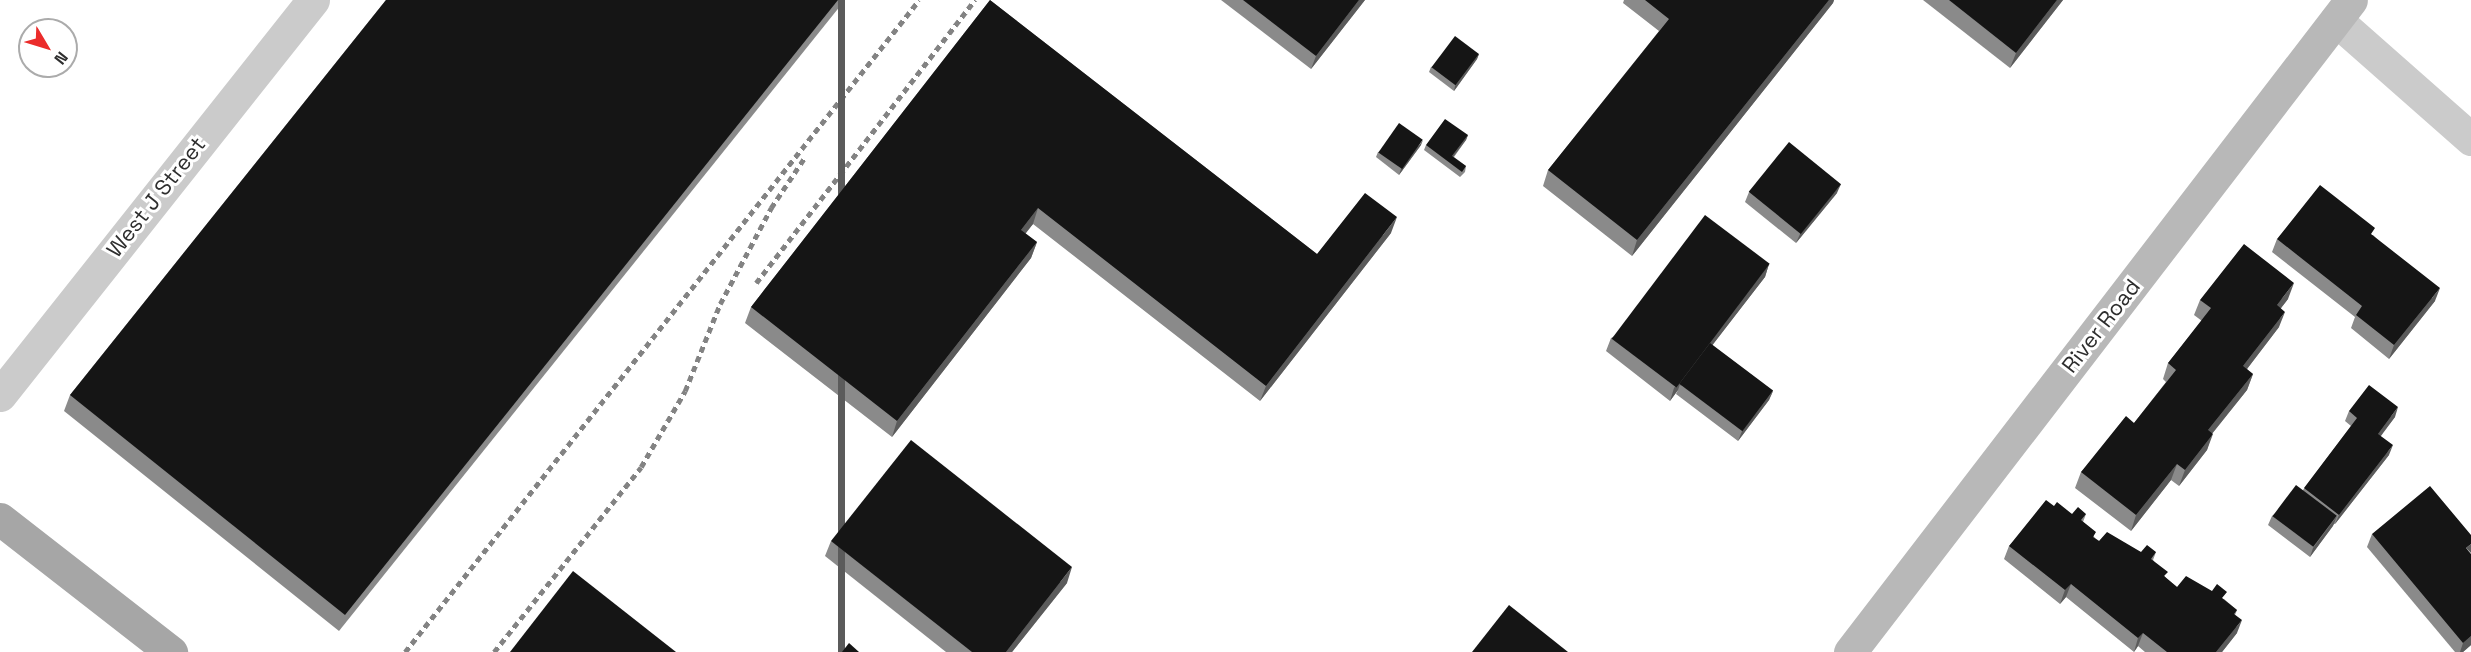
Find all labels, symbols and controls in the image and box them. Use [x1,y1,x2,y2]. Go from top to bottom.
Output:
north arrow [18,18,78,78]
text: N [49,47,73,69]
street label: West J Street [101,132,211,262]
street label: River Road [2056,274,2146,378]

